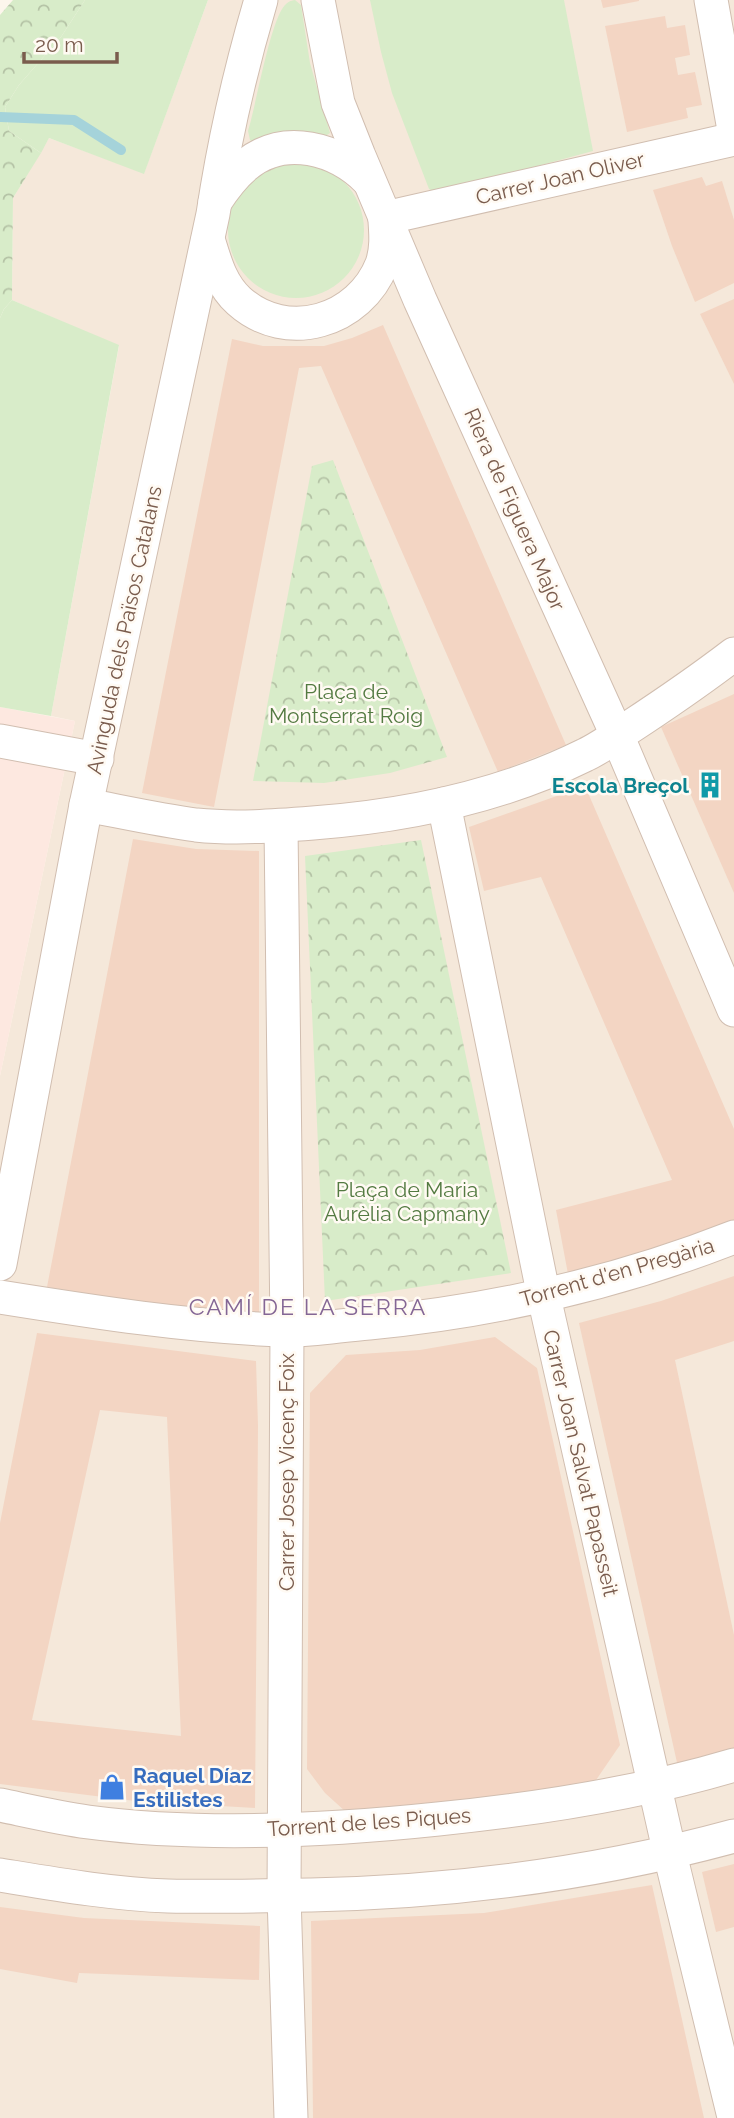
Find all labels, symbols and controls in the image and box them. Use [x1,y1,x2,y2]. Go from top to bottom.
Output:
scale bar [24,21,117,65]
text: 20 m [35,32,83,57]
street label: Carrer Joan Oliver [473,146,647,210]
street label: Riera de Figuera Major [459,404,571,614]
street label: Avinguda dels Països Catalans [81,483,167,777]
park label: Plaça de Montserrat Roig [269,679,423,728]
building icon: Escola Breçol [695,770,725,800]
place label: Escola Breçol [552,773,689,798]
park label: Plaça de Maria Aurèlia Capmany [324,1177,490,1226]
street label: Torrent d'en Pregària [517,1232,717,1312]
district label: CAMÍ DE LA SERRA [189,1293,427,1320]
street label: Carrer Joan Salvat Papasseit [538,1327,624,1599]
street label: Carrer Josep Vicenç Foix [274,1353,299,1591]
place label: Raquel Díaz Estilistes [133,1763,252,1812]
shop icon: Raquel Díaz Estilistes [97,1772,127,1802]
street label: Torrent de les Piques [266,1802,472,1842]

